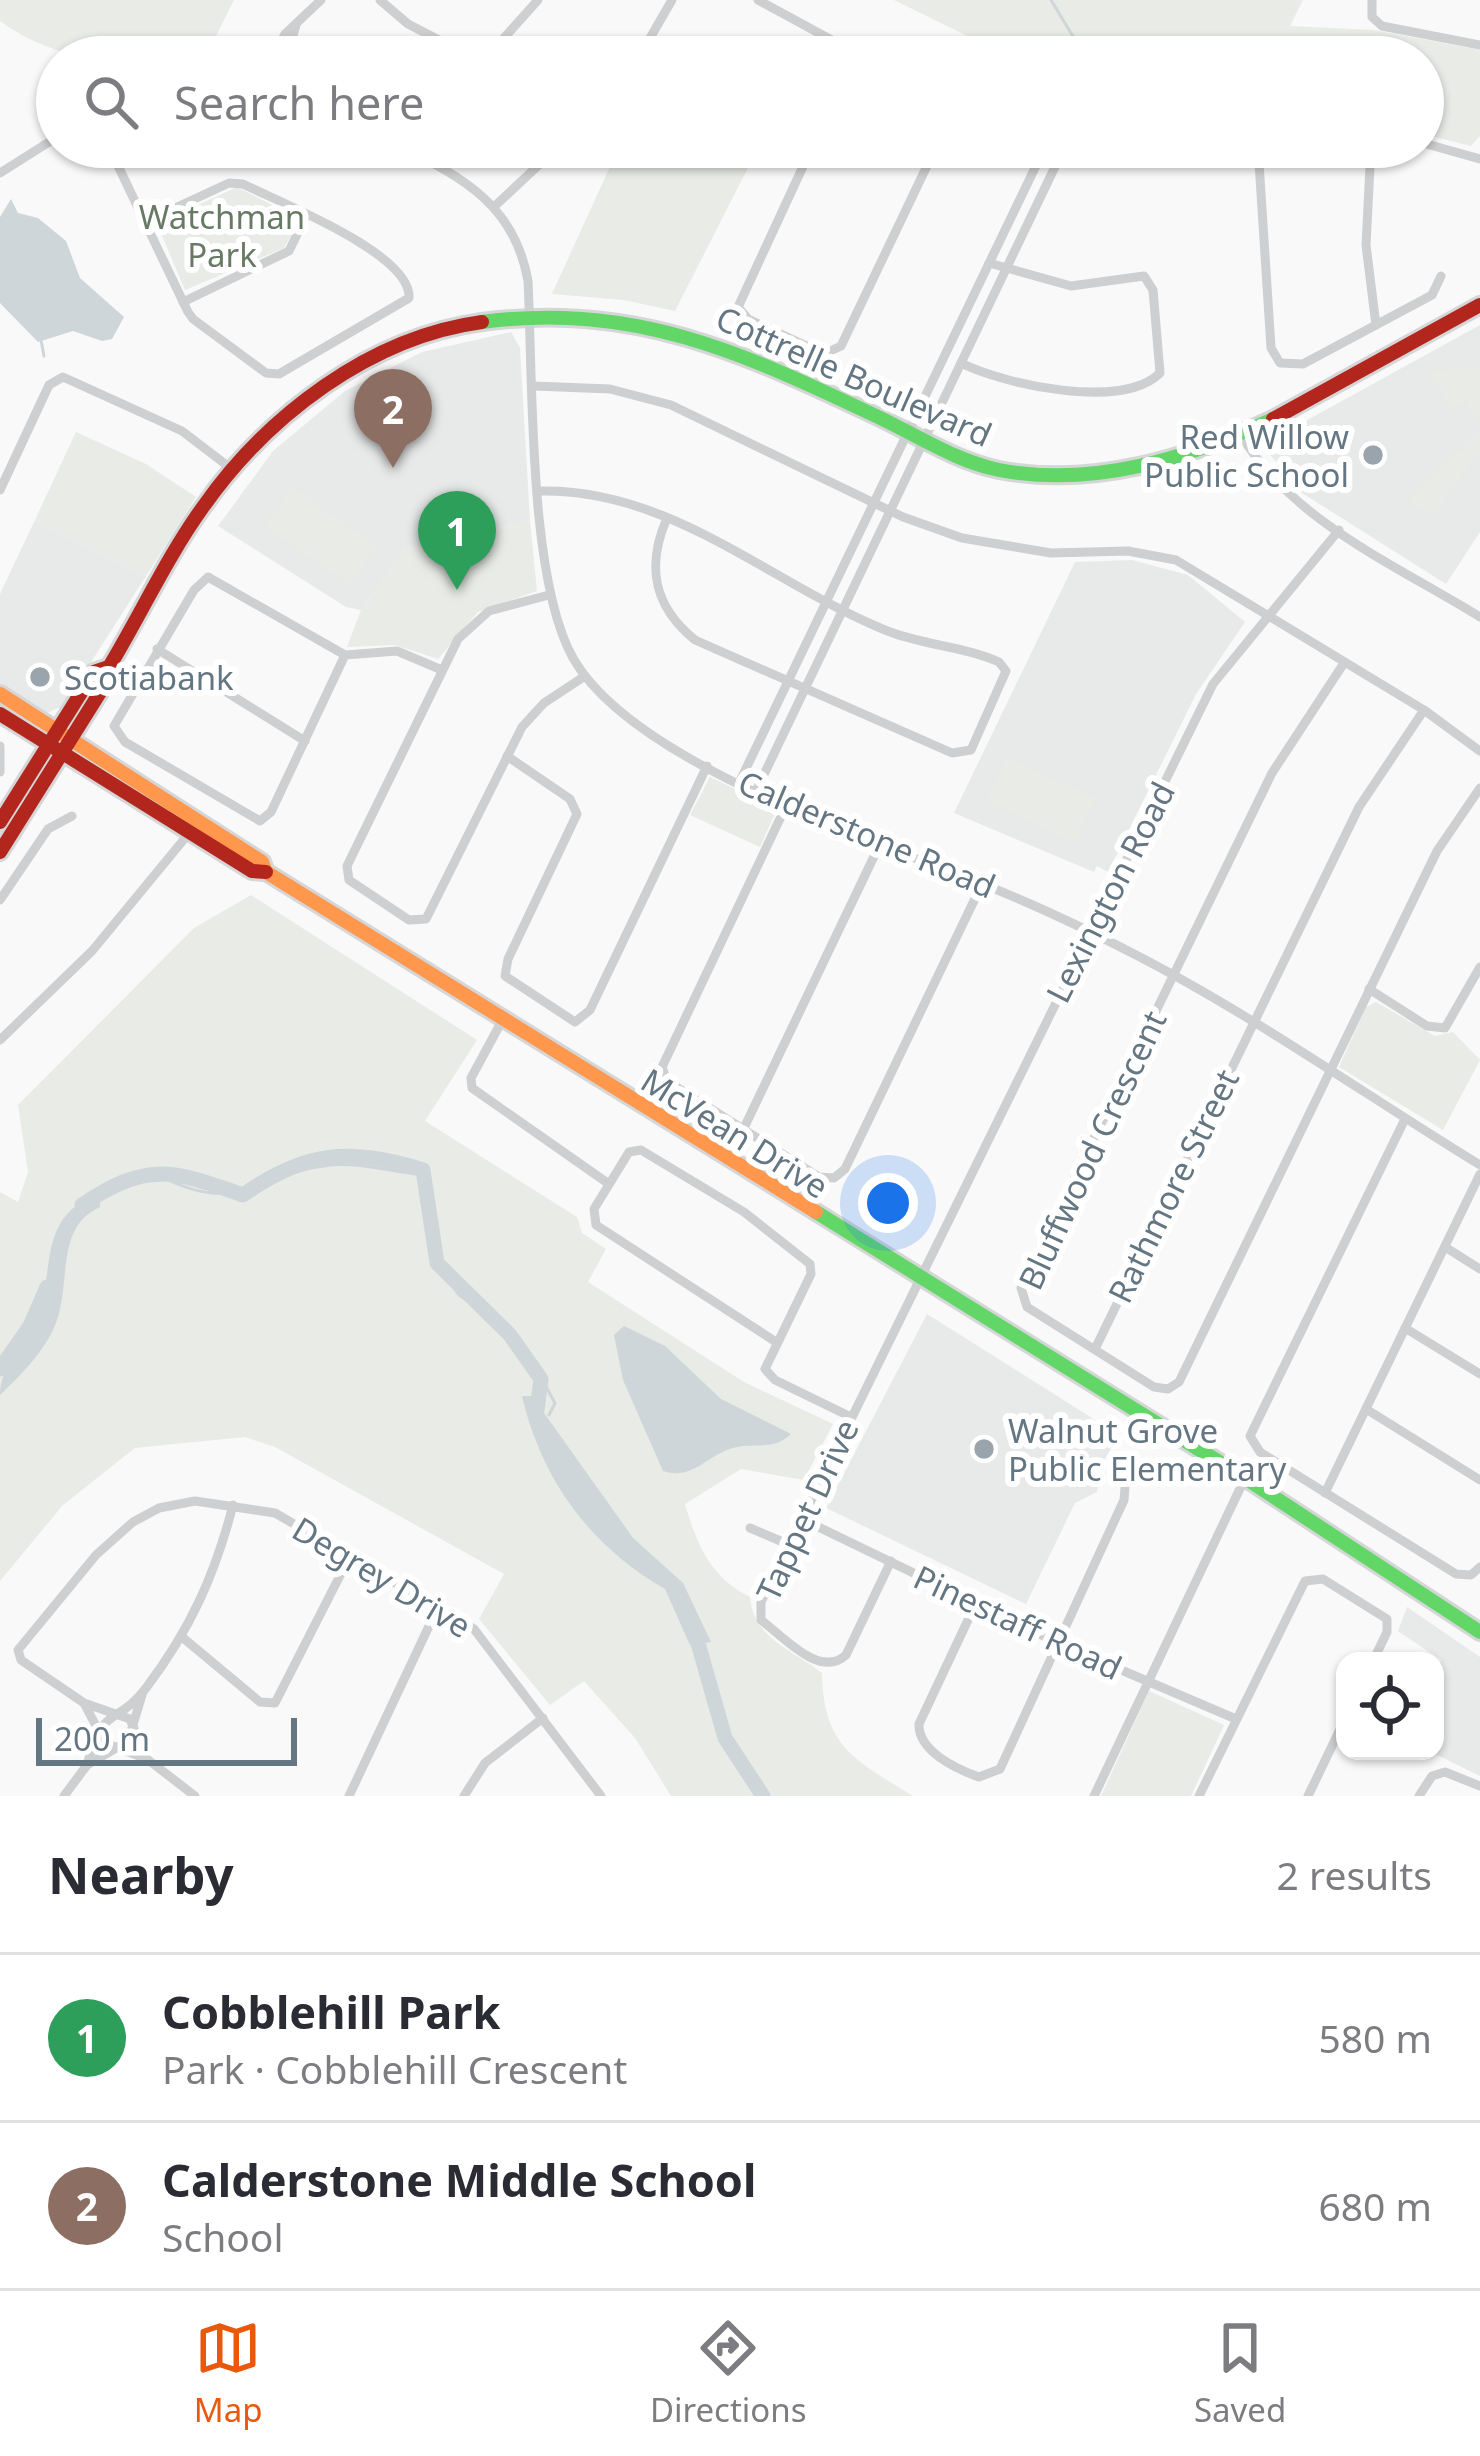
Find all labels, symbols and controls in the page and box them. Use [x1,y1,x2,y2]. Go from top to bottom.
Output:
search box [36,36,1444,168]
icon: search [78,69,144,135]
text: Search here [174,72,424,133]
park label: Watchman Park [139,194,305,277]
street label: Cottrelle Boulevard [709,295,999,457]
pin: 2 [354,369,432,468]
place label: Red Willow Public School [1144,414,1349,497]
marker: Red Willow Public School [1360,442,1386,468]
pin: 1 [418,491,496,590]
place label: Scotiabank [64,655,234,700]
marker: Scotiabank [27,664,53,690]
street label: Calderstone Road [732,760,1002,908]
street label: Lexington Road [1035,774,1185,1010]
street label: Bluffwood Crescent [1008,1003,1176,1297]
street label: McVean Drive [633,1058,837,1208]
street label: Rathmore Street [1097,1062,1249,1310]
your location [858,1173,918,1233]
place label: Walnut Grove Public Elementary [1008,1408,1286,1491]
street label: Tappet Drive [745,1412,869,1608]
marker: Walnut Grove Public Elementary [971,1436,997,1462]
street label: Degrey Drive [284,1506,480,1648]
street label: Pinestaff Road [907,1554,1129,1690]
map controls [1336,1652,1444,1760]
button: locate [1336,1652,1444,1760]
scale bar [36,1712,297,1765]
text: 200 m [54,1716,150,1761]
text: Nearby [48,1839,234,1909]
text: 2 results [1277,1848,1432,1901]
text: Cobblehill Park [162,1981,500,2042]
text: 1 [76,2011,98,2064]
text: 580 m [1318,2011,1432,2064]
text: Park · Cobblehill Crescent [162,2042,627,2095]
text: Calderstone Middle School [162,2149,756,2210]
text: 2 [76,2179,98,2232]
text: 680 m [1318,2179,1432,2232]
text: School [162,2210,284,2263]
tab: Map [194,2315,262,2432]
tab: Directions [650,2315,807,2432]
tab: Saved [1194,2315,1286,2432]

